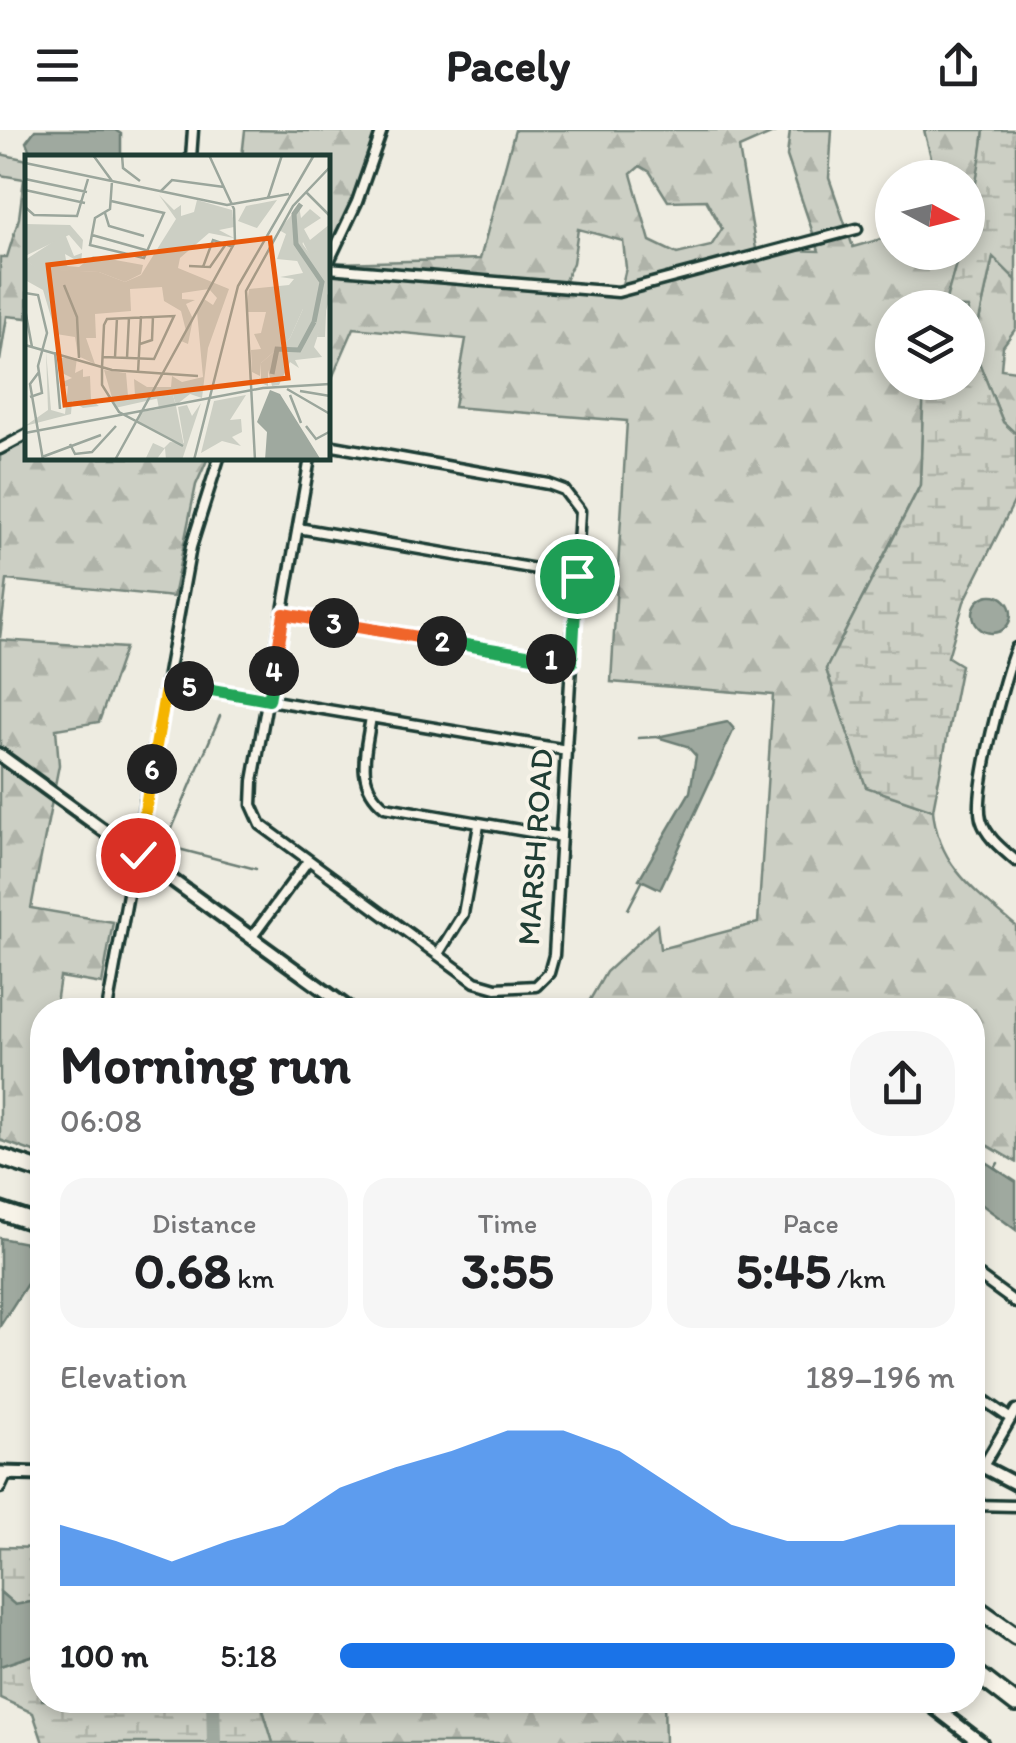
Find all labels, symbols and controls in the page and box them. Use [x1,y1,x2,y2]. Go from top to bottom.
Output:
icon: menu [30,38,85,93]
text: Pacely [446,38,570,92]
icon: share [931,38,986,93]
inset map [25,155,330,460]
north arrow [875,160,985,270]
map controls [875,160,985,400]
button: layers [875,290,985,400]
pin [535,534,620,619]
icon: arrive [550,549,605,604]
pin: 3 [309,598,359,648]
text: 3 [326,606,342,640]
pin: 2 [417,616,467,666]
text: 2 [435,624,449,658]
pin: 1 [526,634,576,684]
text: 1 [545,642,558,676]
pin: 4 [249,646,299,696]
text: 4 [266,654,282,688]
pin: 5 [164,661,214,711]
text: 5 [182,669,196,703]
pin: 6 [127,744,177,794]
street label: MARSH ROAD [509,747,561,947]
text: 6 [145,752,159,786]
pin [96,813,181,898]
icon: check [111,828,166,883]
text: Morning run [60,1031,351,1097]
button: share [850,1031,955,1136]
text: 06:08 [60,1102,142,1140]
text: Distance [152,1206,257,1240]
text: Time [478,1206,537,1240]
text: Pace [783,1206,839,1240]
text: 0.68 [134,1240,231,1301]
text: 3:55 [461,1240,553,1301]
text: 5:45 [736,1240,831,1301]
text: km [231,1261,274,1295]
text: /km [831,1261,886,1295]
text: Elevation [60,1358,187,1396]
text: 189–196 m [805,1358,955,1396]
text: 100 m [60,1637,148,1675]
text: 5:18 [220,1637,277,1675]

